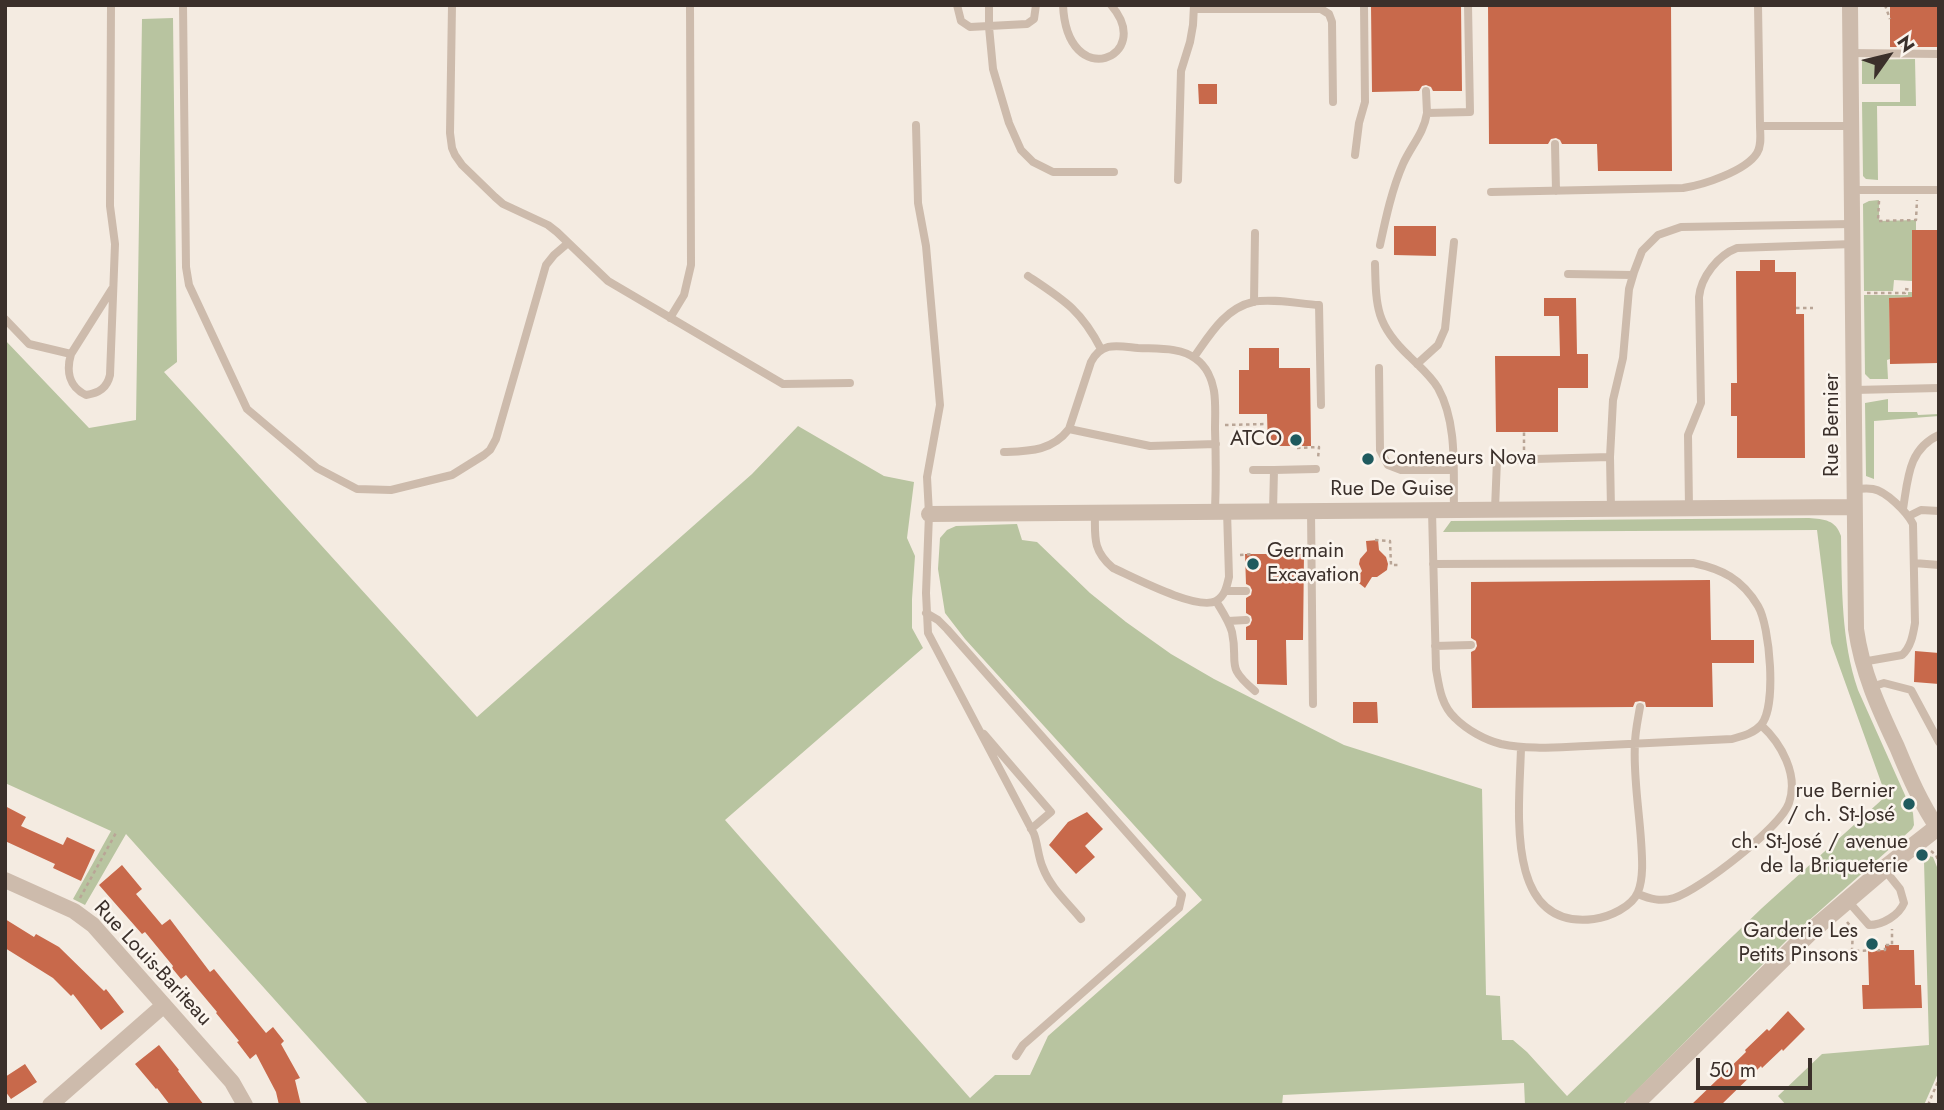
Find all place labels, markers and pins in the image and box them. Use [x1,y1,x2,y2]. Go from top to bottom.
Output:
place label: ATCO [1230,427,1282,453]
marker: ATCO [1288,432,1304,448]
place label: Conteneurs Nova [1382,446,1536,472]
marker: Conteneurs Nova [1360,451,1376,467]
place label: Germain Excavation [1267,539,1359,589]
marker: Germain Excavation [1245,556,1261,572]
place label: rue Bernier / ch. St-José [1787,779,1895,829]
marker: rue Bernier / ch. St-José [1901,796,1917,812]
place label: ch. St-José / avenue de la Briqueterie [1732,830,1908,880]
marker: ch. St-José / avenue de la Briqueterie [1914,847,1930,863]
place label: Garderie Les Petits Pinsons [1739,919,1858,969]
marker: Garderie Les Petits Pinsons [1864,936,1880,952]

